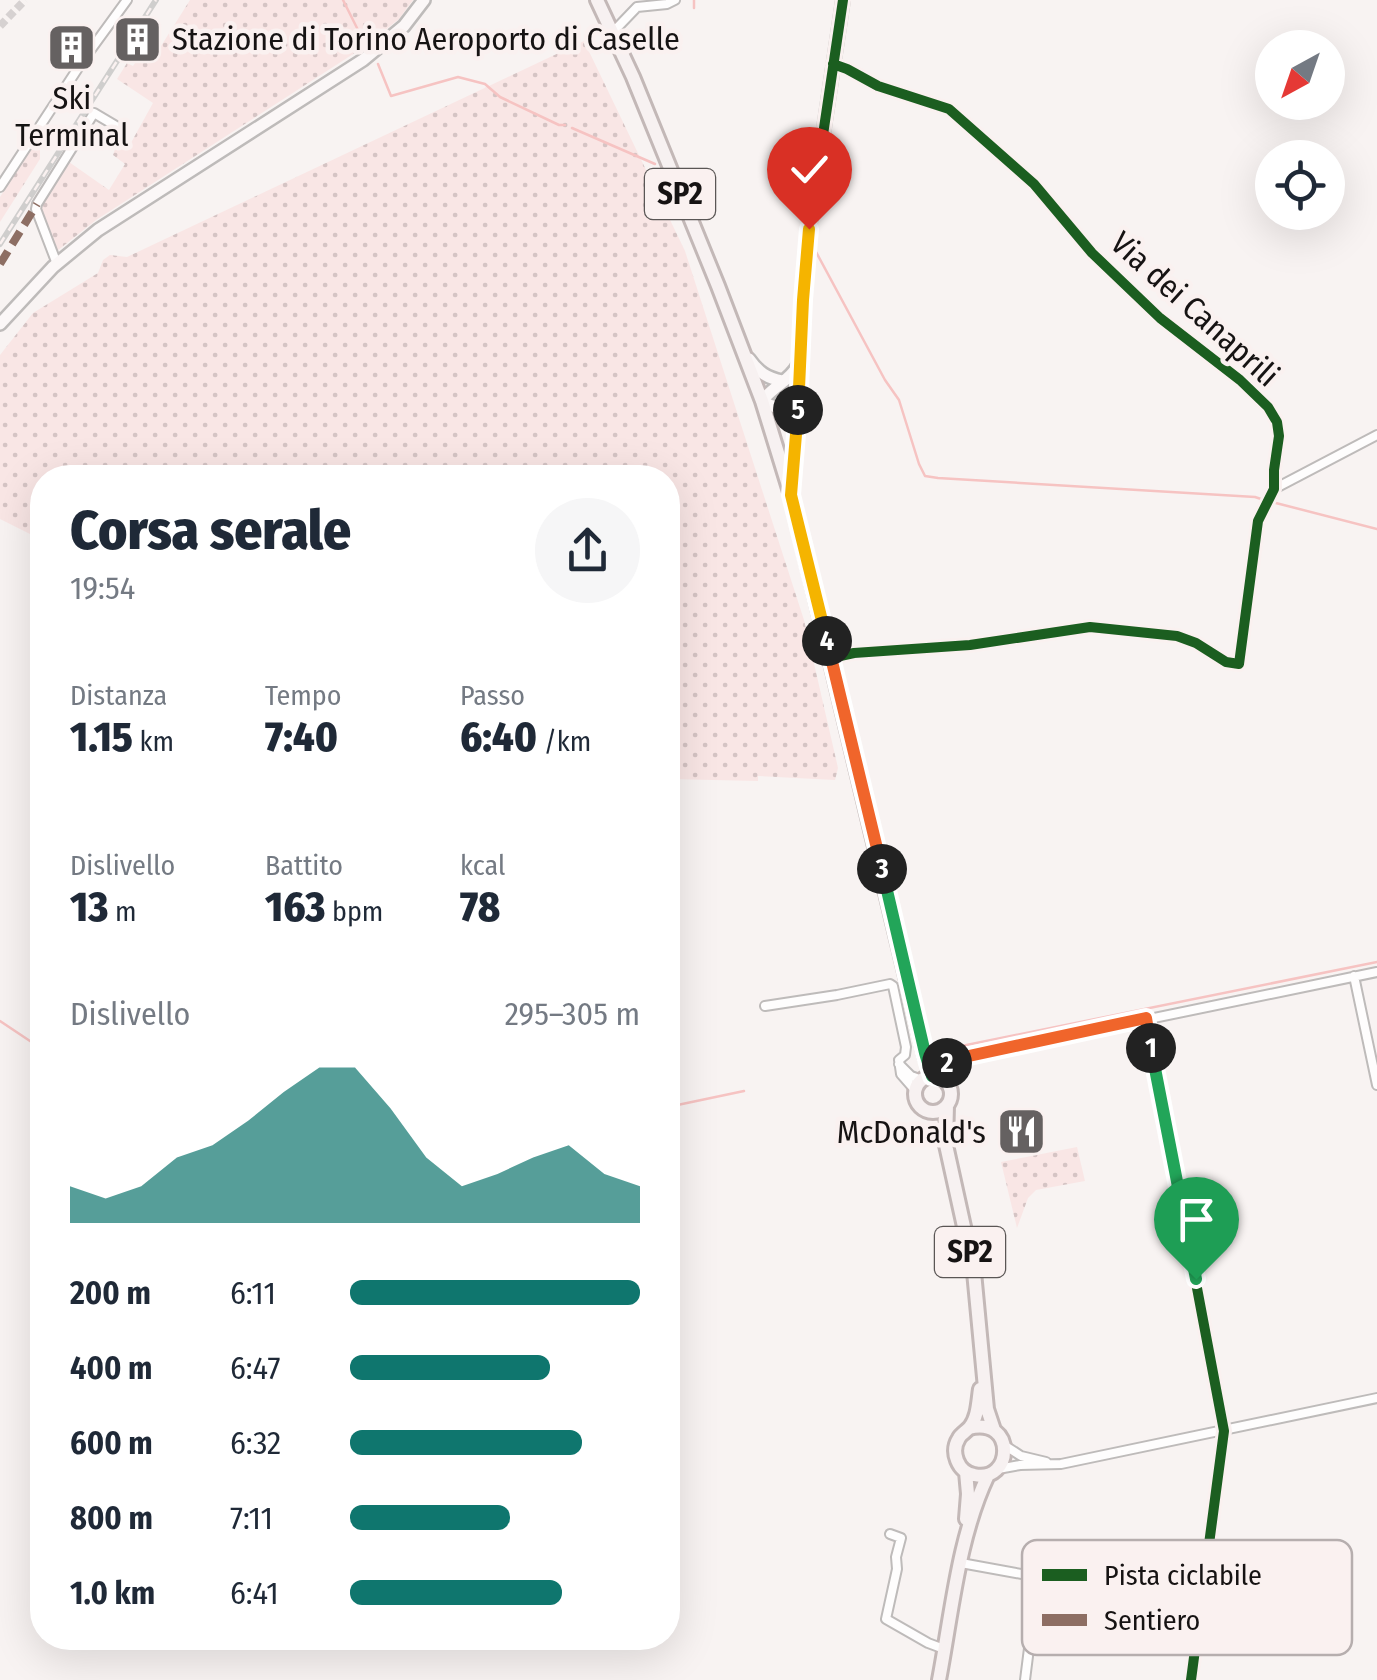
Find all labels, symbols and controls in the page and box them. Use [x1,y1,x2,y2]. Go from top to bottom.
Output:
building icon: Stazione di Torino Aeroporto di Caselle [111,13,163,65]
place label: Stazione di Torino Aeroporto di Caselle [172,20,680,58]
building icon: Ski Terminal [46,22,98,74]
north arrow [1255,30,1345,120]
map controls [1255,30,1345,230]
place label: Ski Terminal [15,79,129,154]
pin [767,127,852,230]
button: locate [1255,140,1345,230]
icon: check [782,142,837,197]
road number: SP2 [645,169,715,219]
street label: Via dei Canaprili [1103,224,1287,394]
pin: 5 [773,385,823,435]
text: 5 [791,393,805,426]
text: Corsa serale [70,498,351,564]
button: share [535,498,640,603]
text: 19:54 [70,569,135,607]
pin: 4 [802,616,852,666]
text: 4 [820,624,834,657]
text: Distanza [70,679,167,712]
text: Tempo [265,679,341,712]
text: Passo [460,679,525,712]
text: 1.15 [70,712,133,762]
text: 7:40 [265,712,338,762]
text: 6:40 [460,712,537,762]
text: km [133,725,174,758]
text: /km [537,725,591,758]
pin: 3 [857,844,907,894]
text: Dislivello [70,849,175,882]
text: Battito [265,849,343,882]
text: kcal [460,849,505,882]
text: 3 [875,852,889,885]
text: 13 [70,882,108,932]
text: 163 [265,882,325,932]
text: 78 [460,882,500,932]
text: m [108,895,136,928]
text: bpm [325,895,383,928]
text: Dislivello [70,995,190,1033]
text: 295–305 m [505,995,640,1033]
pin: 1 [1126,1023,1176,1073]
text: 1 [1145,1031,1157,1064]
pin: 2 [922,1038,972,1088]
text: 2 [941,1046,953,1079]
restaurant icon: McDonald's [995,1106,1047,1158]
place label: McDonald's [837,1113,986,1151]
pin [1154,1177,1239,1280]
icon: arrive [1169,1192,1224,1247]
road number: SP2 [935,1227,1005,1277]
text: 200 m [70,1274,151,1312]
text: 6:11 [230,1274,276,1312]
text: 400 m [70,1349,152,1387]
text: 6:47 [230,1349,280,1387]
text: 600 m [70,1424,153,1462]
text: 6:32 [230,1424,281,1462]
text: 800 m [70,1499,153,1537]
text: 7:11 [230,1499,273,1537]
legend [1022,1540,1352,1655]
text: Pista ciclabile [1104,1559,1262,1592]
text: 1.0 km [70,1574,155,1612]
text: 6:41 [230,1574,279,1612]
text: Sentiero [1104,1604,1200,1637]

